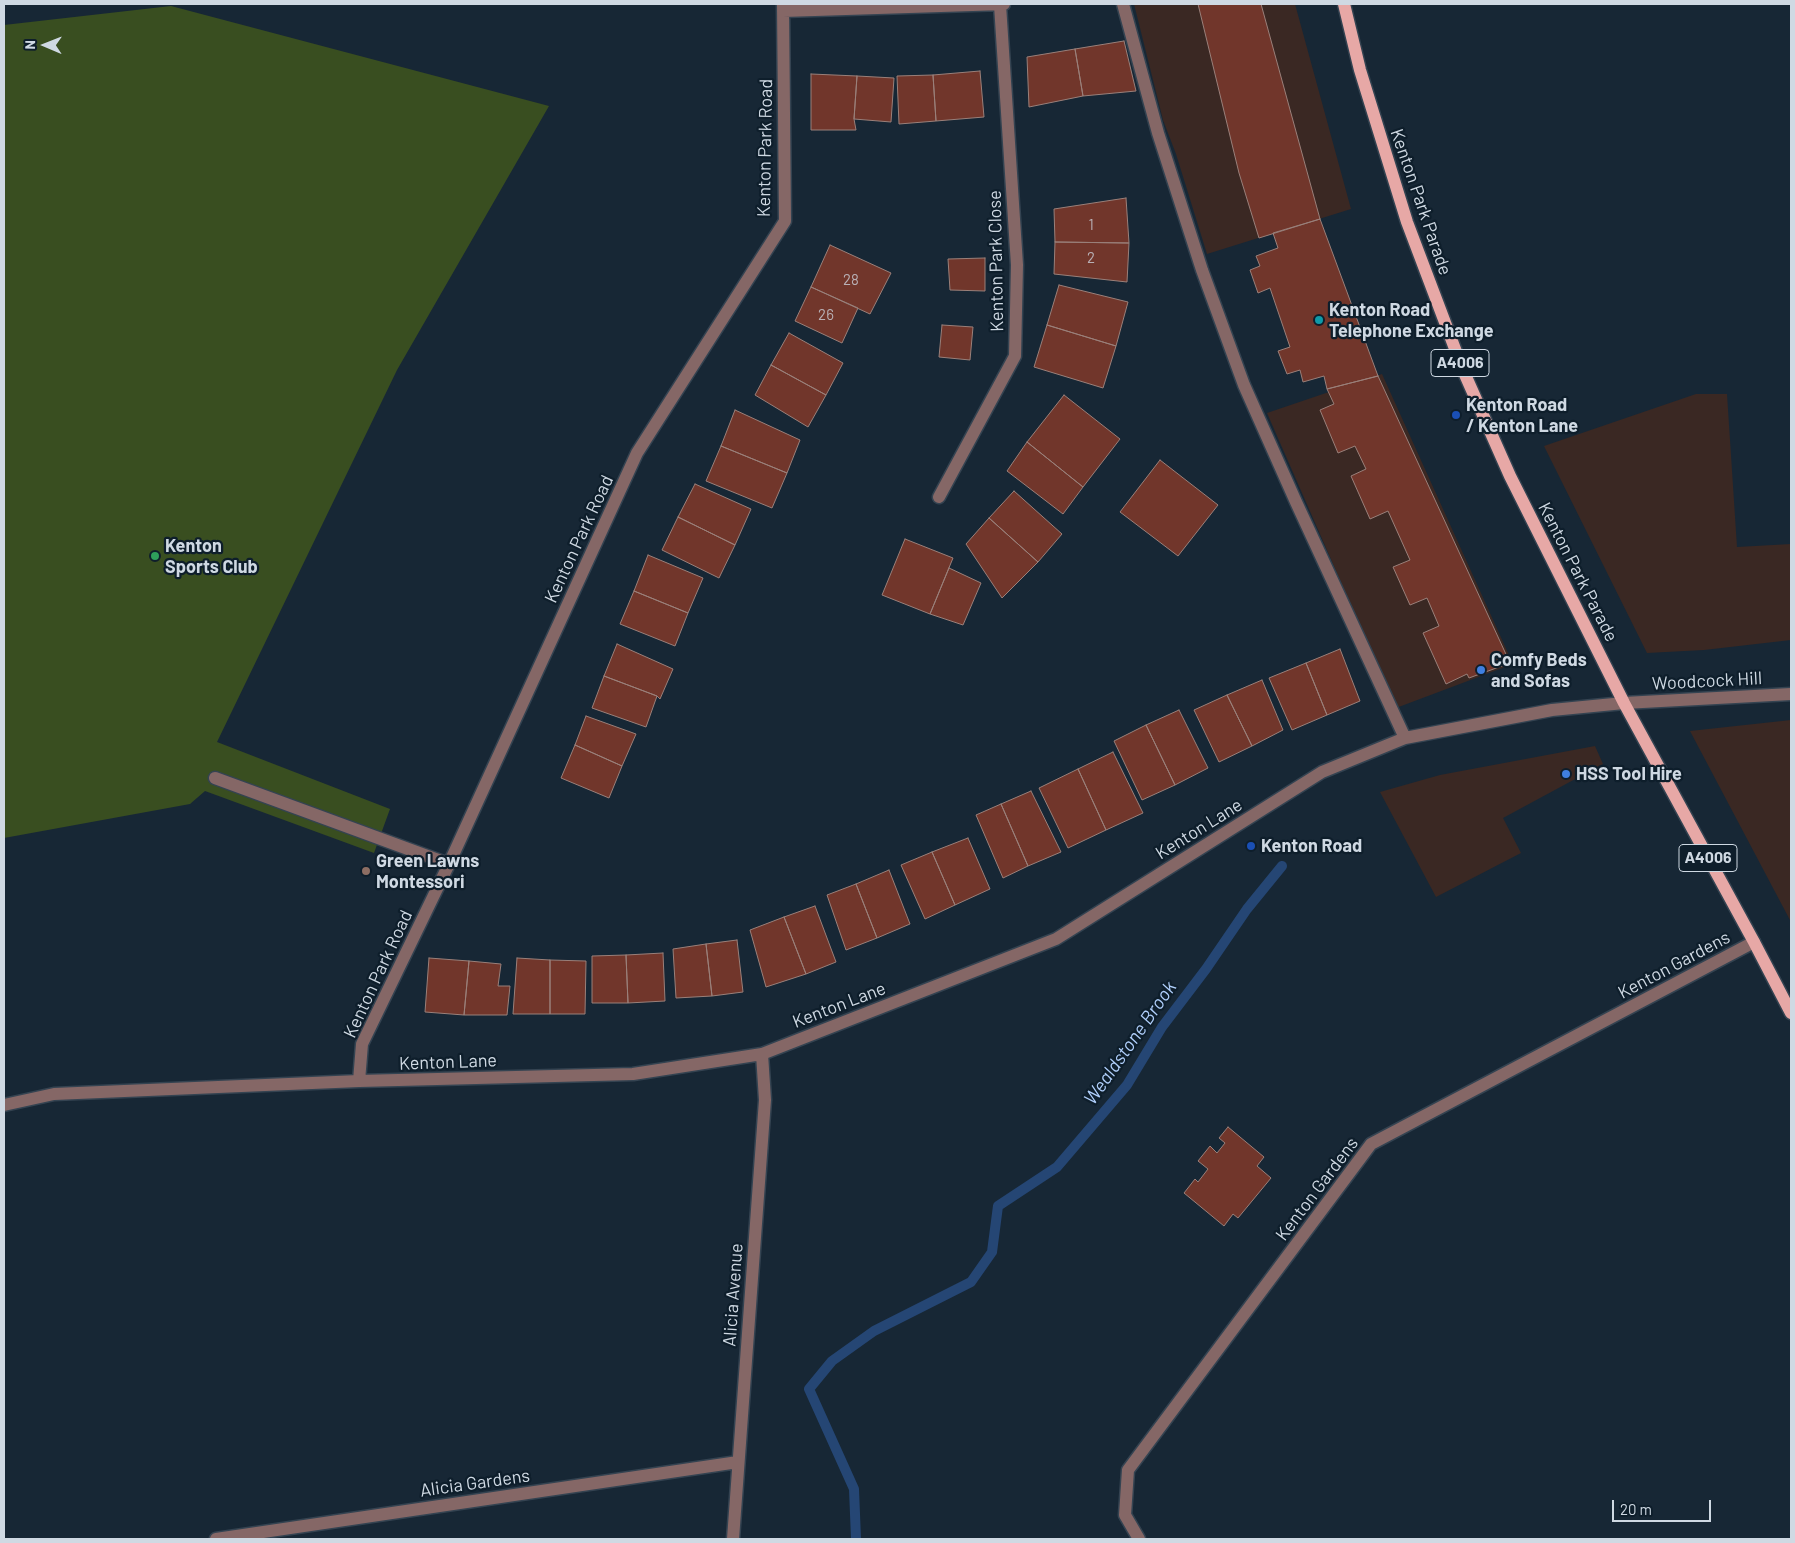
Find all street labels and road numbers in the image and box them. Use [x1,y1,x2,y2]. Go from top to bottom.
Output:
street label: Kenton Park Road [753,79,777,217]
street label: Kenton Park Parade [1386,126,1456,278]
street label: Kenton Park Close [984,190,1008,332]
road number: A4006 [1431,349,1489,376]
street label: Kenton Park Road [540,472,618,606]
street label: Kenton Park Parade [1534,499,1622,645]
street label: Woodcock Hill [1651,667,1763,695]
street label: Kenton Lane [1152,794,1246,864]
road number: A4006 [1679,844,1737,871]
street label: Kenton Park Road [339,907,417,1041]
street label: Kenton Gardens [1614,926,1734,1004]
street label: Kenton Lane [789,977,889,1033]
street label: Kenton Lane [399,1049,497,1075]
street label: Kenton Gardens [1271,1133,1363,1245]
street label: Alicia Avenue [719,1243,747,1347]
street label: Alicia Gardens [419,1465,531,1501]

